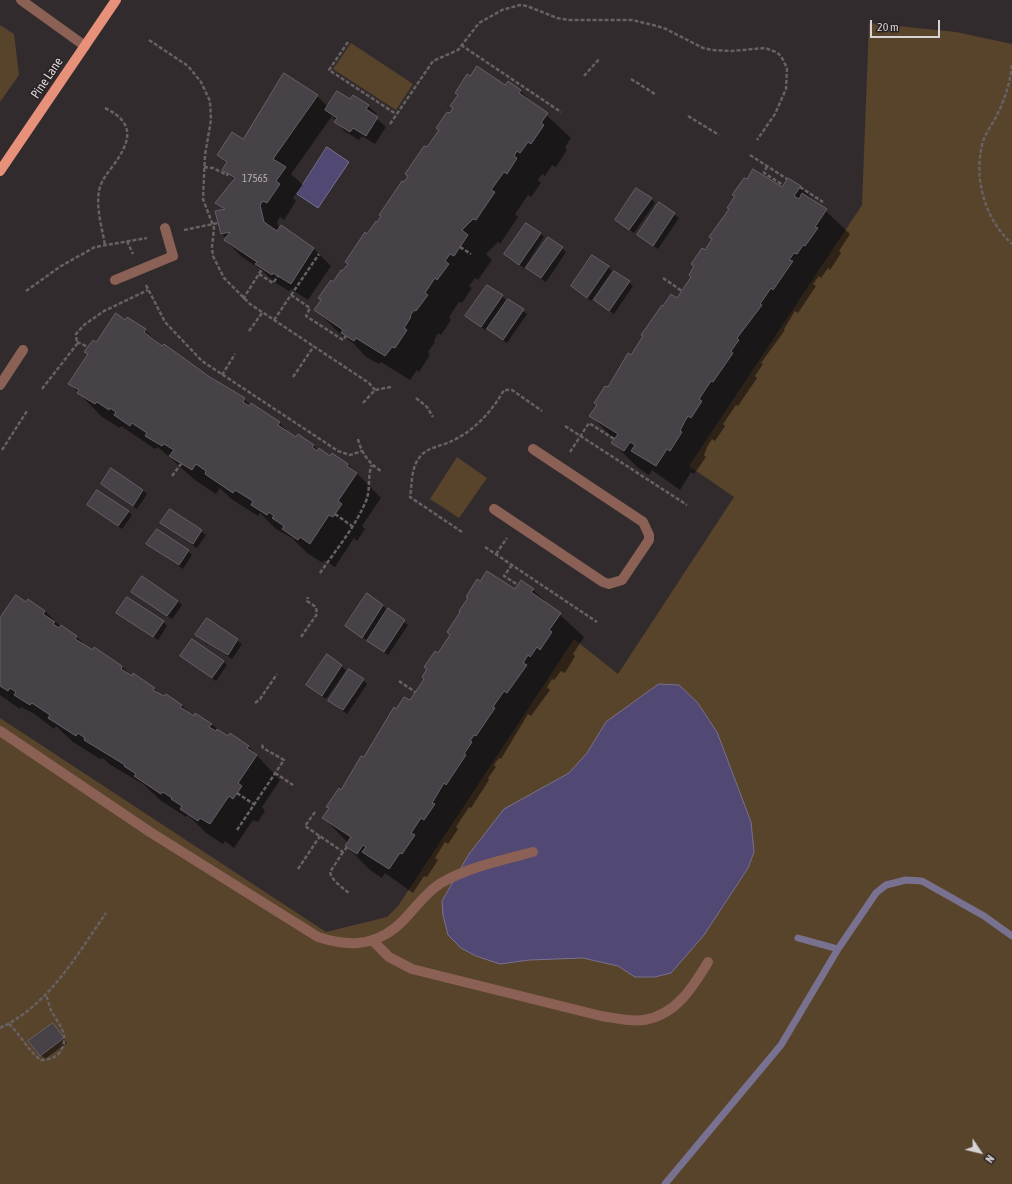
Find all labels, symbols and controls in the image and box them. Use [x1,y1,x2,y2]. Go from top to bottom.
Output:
scale bar [872,12,942,38]
text: 20 m [877,20,899,34]
street label: Pine Lane [28,54,66,102]
house number: 17565 [242,172,268,186]
north arrow [960,1132,1000,1172]
text: N [983,1153,997,1165]

